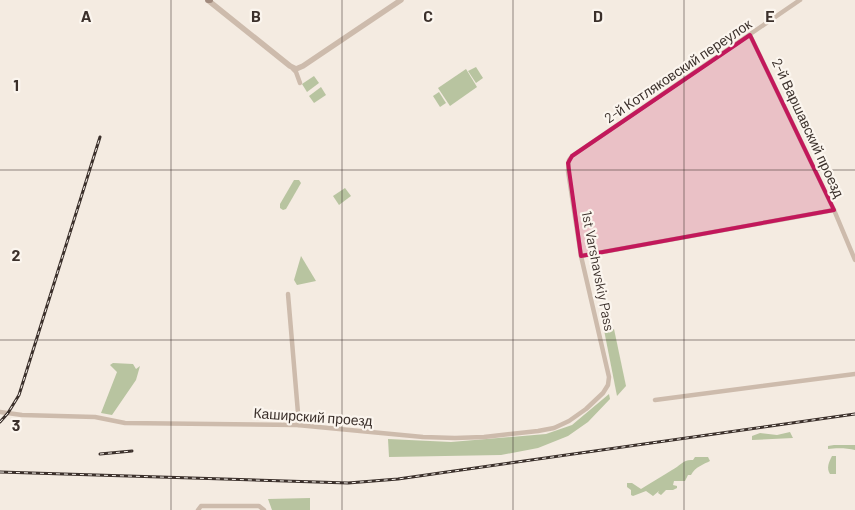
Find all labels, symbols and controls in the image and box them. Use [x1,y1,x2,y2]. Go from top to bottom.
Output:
text: A [81,6,92,25]
text: B [251,6,261,25]
text: C [423,6,433,25]
text: D [593,6,603,25]
text: E [765,6,775,25]
street label: 2-й Котляковский переулок [601,14,755,126]
street label: 2-й Варшавский проезд [769,56,848,200]
text: 1 [13,75,19,94]
street label: 1st Varshavskiy Pass [578,209,619,333]
text: 2 [12,245,21,264]
street label: Каширский проезд [253,404,373,429]
text: 3 [12,415,20,434]

